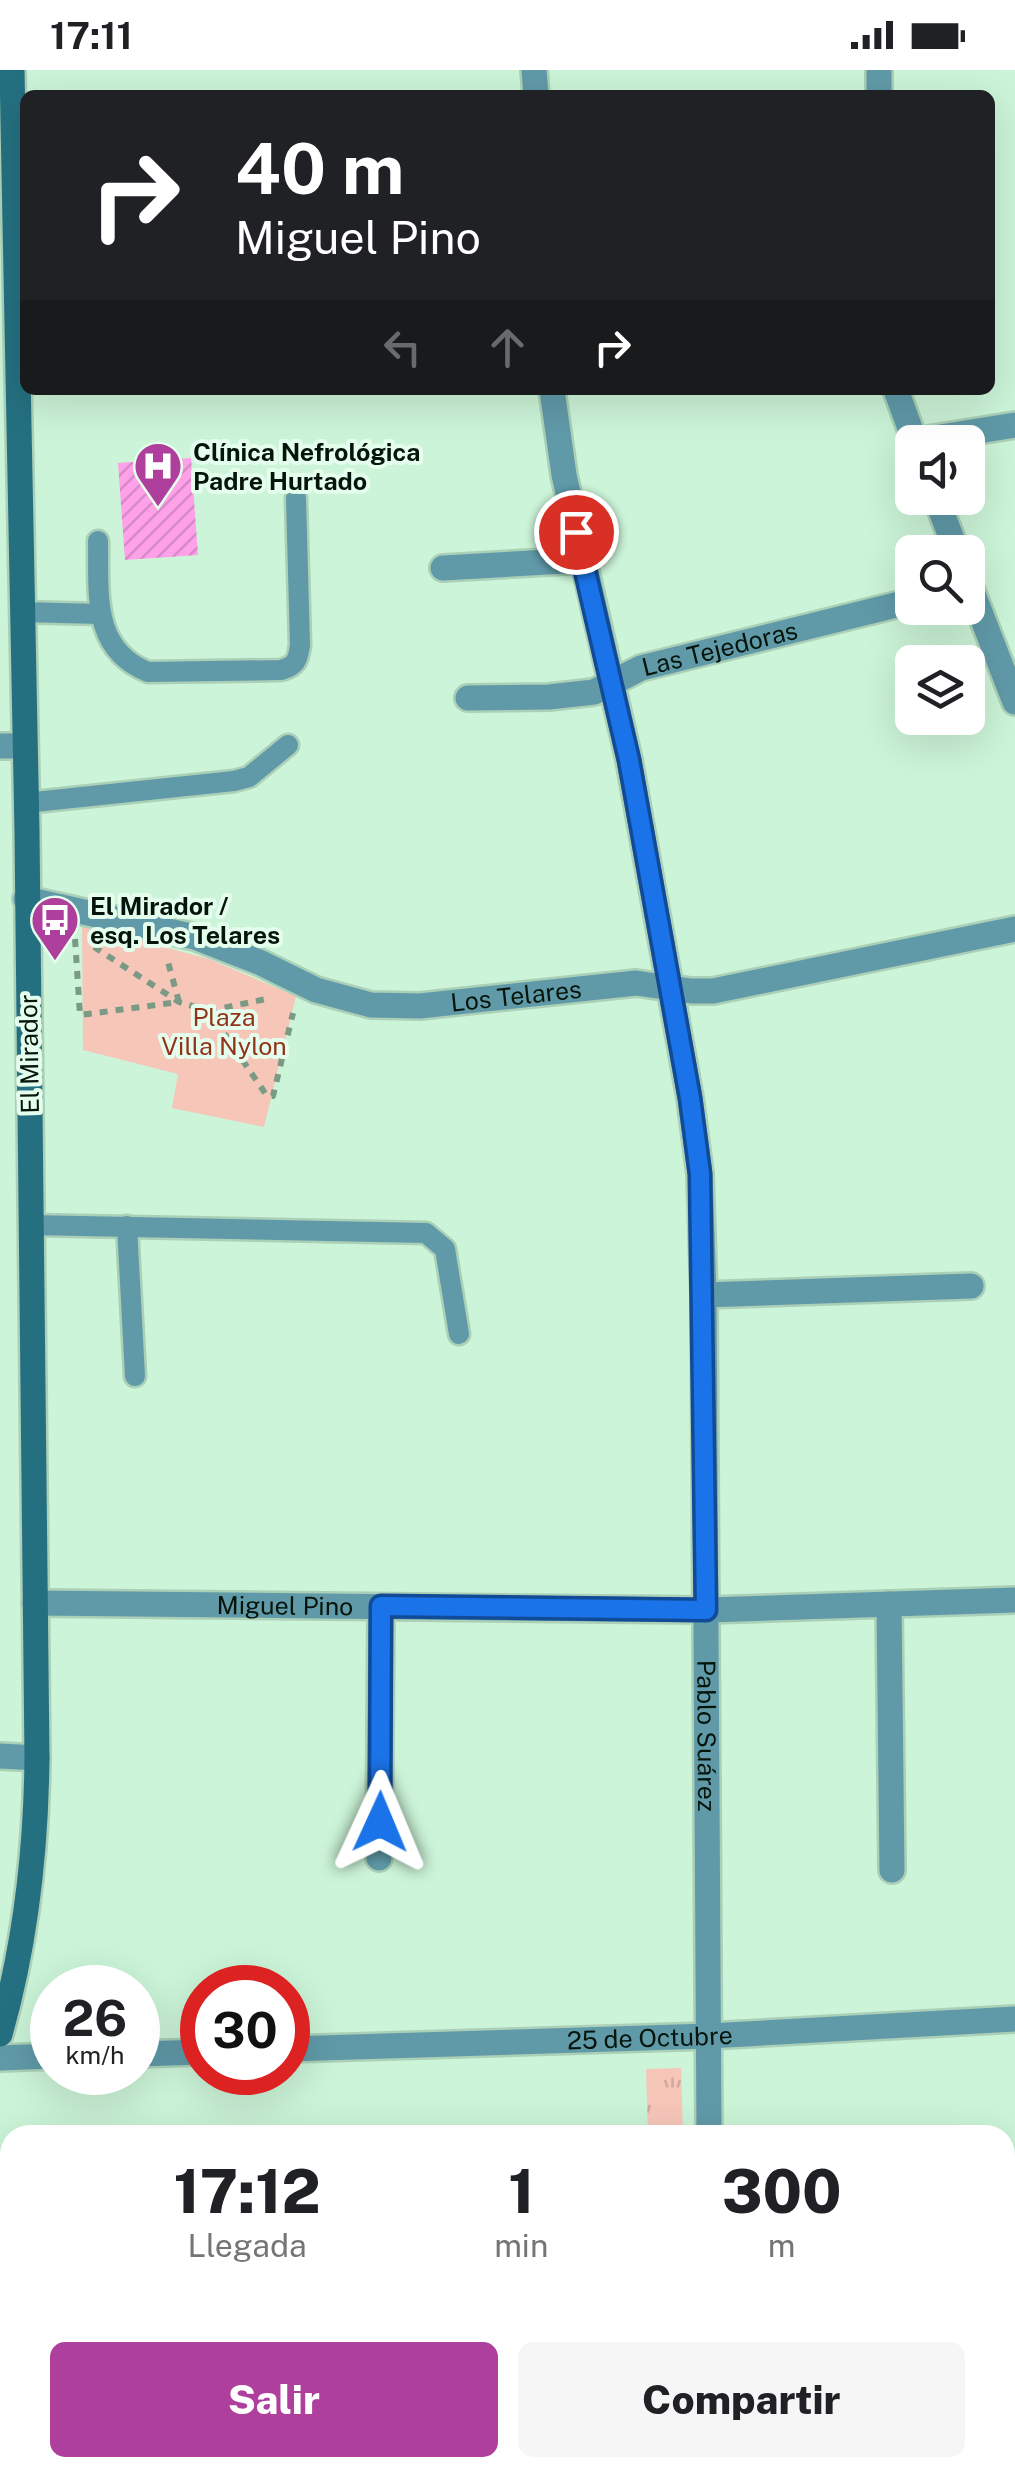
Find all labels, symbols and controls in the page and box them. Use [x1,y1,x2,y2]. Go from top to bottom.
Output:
text: 17:11 [50,13,133,58]
text: 40 m [235,127,405,210]
icon: right [70,130,200,260]
text: Miguel Pino [235,211,481,264]
icon: left [375,320,430,375]
icon: ahead [480,320,535,375]
icon: right [585,320,640,375]
map controls [895,425,985,735]
button: sound [895,425,985,515]
place label: Clínica Nefrológica Padre Hurtado [193,437,420,496]
hospital icon: Clínica Nefrológica Padre Hurtado [132,440,184,508]
pin [534,490,619,575]
icon: arrive [549,505,604,560]
button: search [895,535,985,625]
street label: Las Tejedoras [639,615,800,682]
button: layers [895,645,985,735]
place label: El Mirador / esq. Los Telares [90,891,280,950]
bus stop icon: El Mirador / esq. Los Telares [29,894,81,962]
street label: Los Telares [449,974,583,1018]
street label: El Mirador [13,994,45,1114]
park label: Plaza Villa Nylon [161,1002,287,1061]
street label: Miguel Pino [216,1590,353,1621]
street label: Pablo Suárez [691,1660,722,1812]
position arrow [328,1770,432,1874]
speed limit sign: 30 [180,1965,310,2095]
text: 26 [63,1988,127,2047]
street label: 25 de Octubre [566,2020,734,2055]
text: km/h [66,2040,124,2070]
text: 17:12 [173,2156,321,2227]
text: 1 [508,2156,534,2227]
text: 300 [722,2156,842,2227]
text: Llegada [187,2227,307,2264]
text: min [494,2227,548,2264]
text: m [768,2227,796,2264]
button: Salir [50,2342,498,2457]
button: Compartir [518,2342,965,2457]

